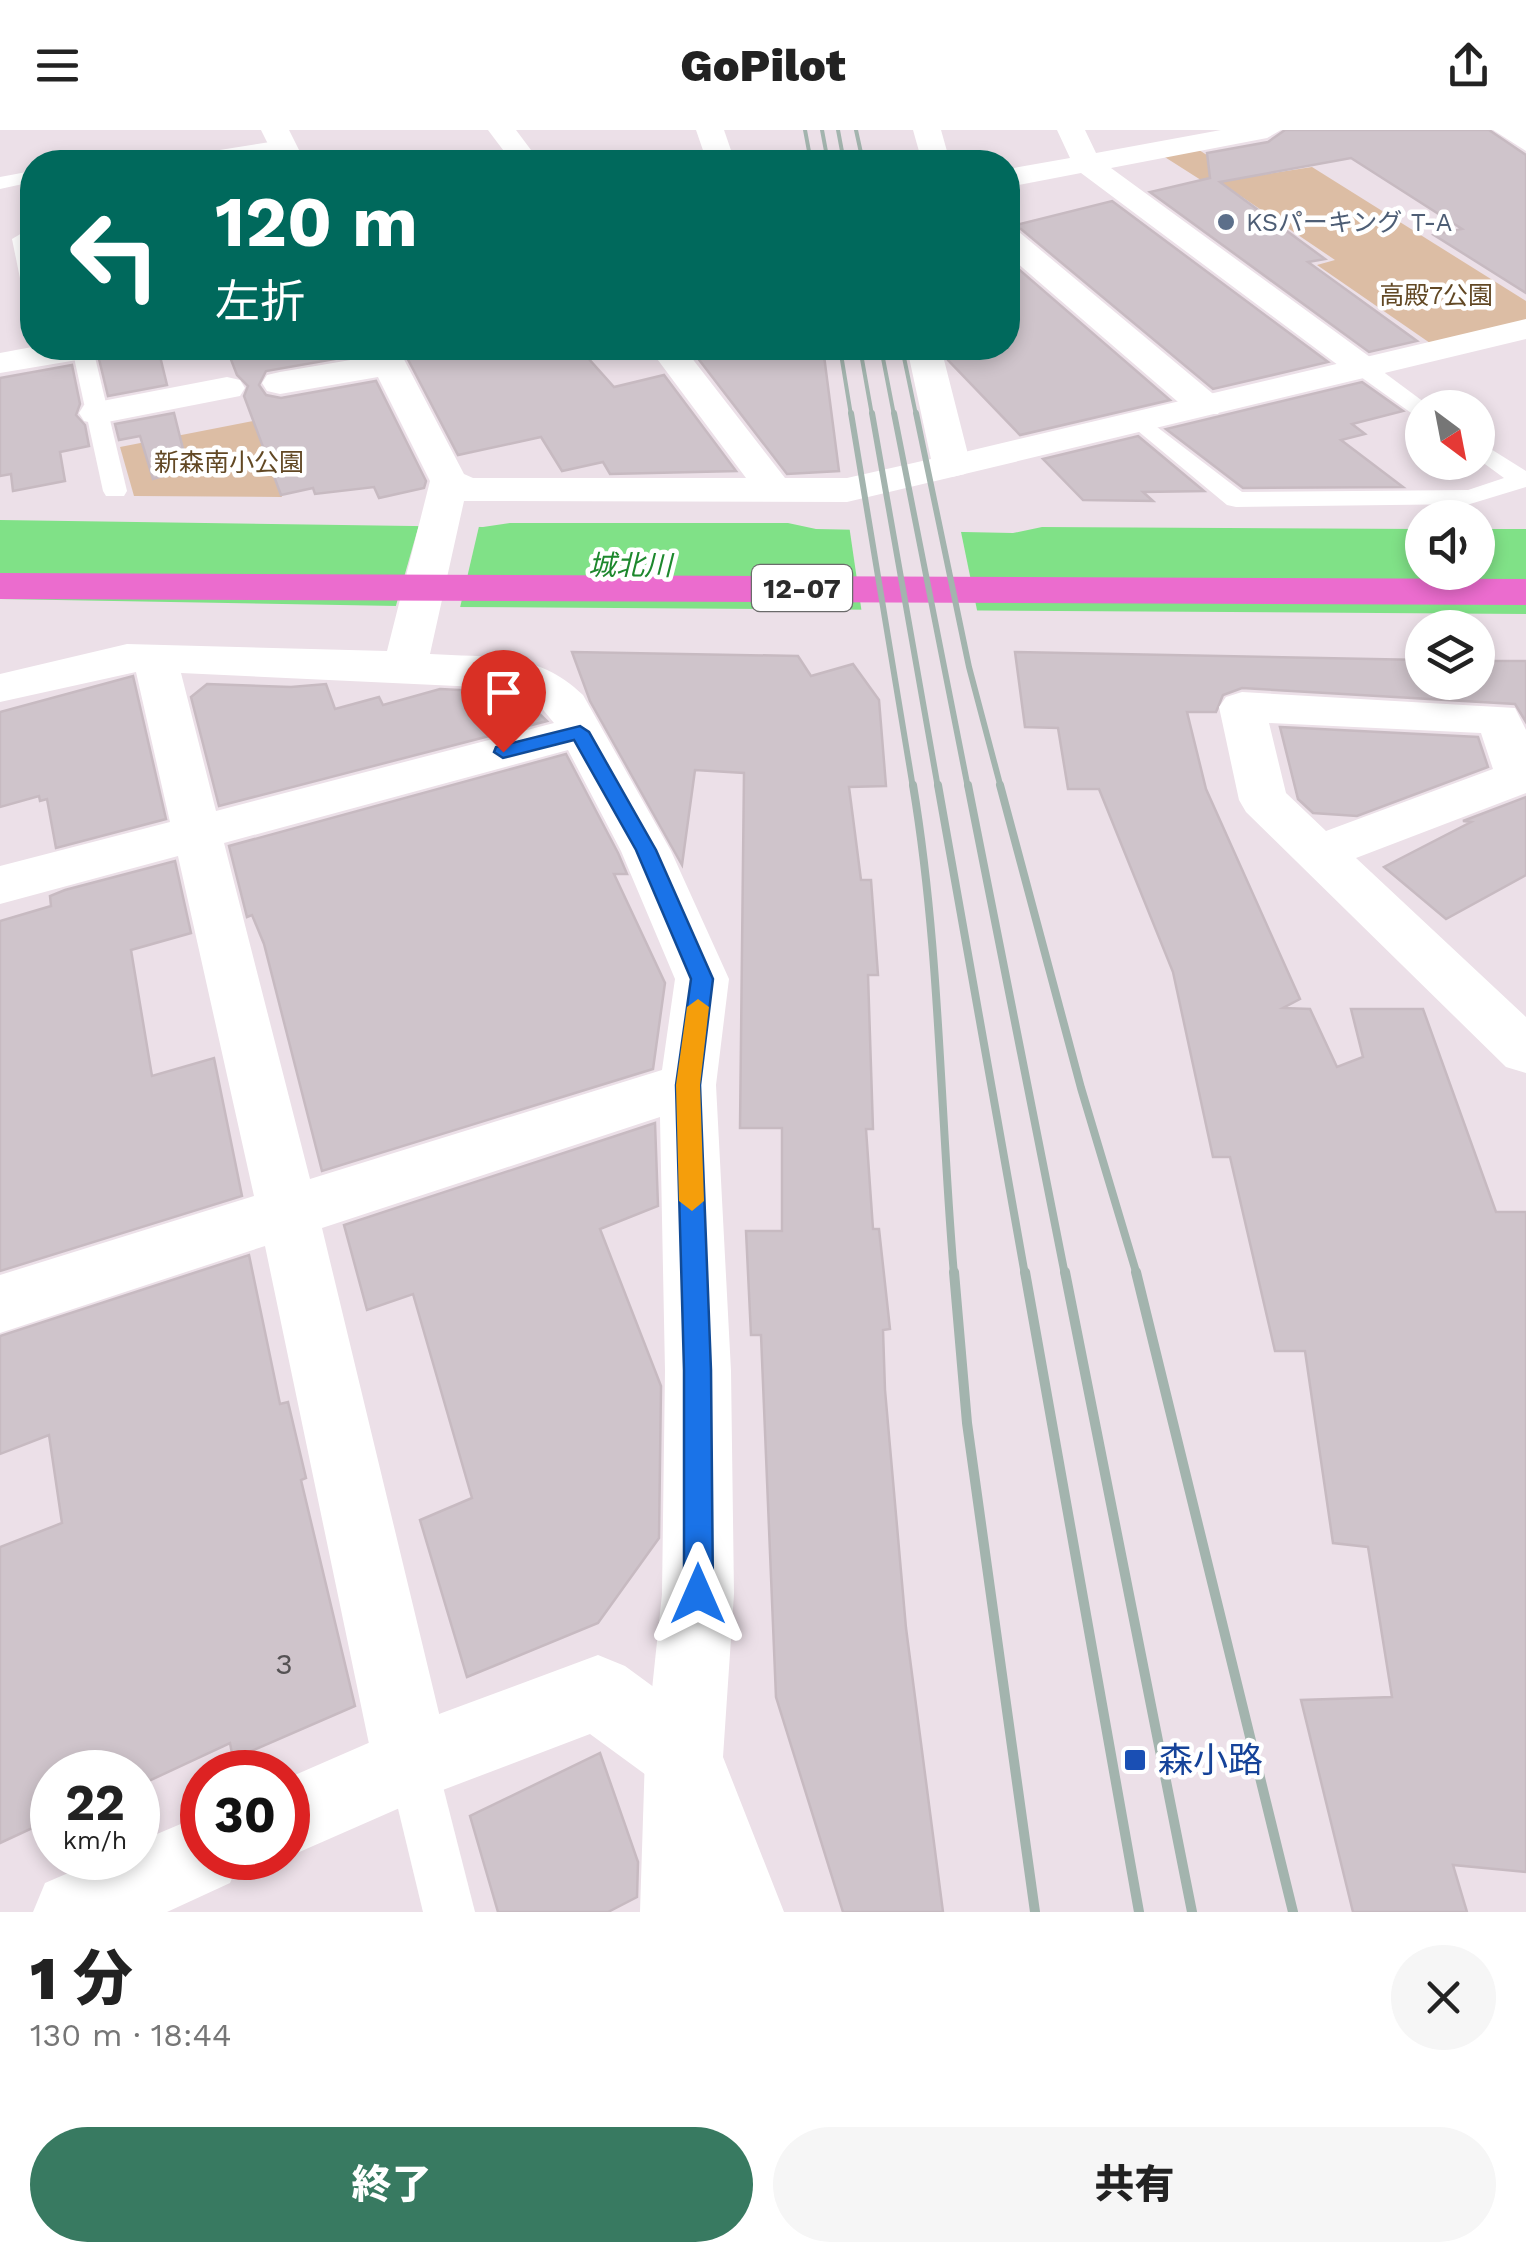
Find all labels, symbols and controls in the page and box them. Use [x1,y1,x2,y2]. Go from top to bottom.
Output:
icon: menu [30,38,85,93]
icon: share [1441,38,1496,93]
text: GoPilot [680,39,846,92]
text: 120 m [215,181,418,263]
icon: left [50,190,180,320]
place label: KSパーキング T-A [1246,208,1452,237]
marker: KSパーキング T-A [1215,211,1237,233]
text: 左折 [215,275,305,328]
park label: 高殿7公園 [1379,281,1493,310]
north arrow [1405,390,1495,480]
map controls [1405,390,1495,700]
park label: 新森南小公園 [154,448,304,477]
button: sound [1405,500,1495,590]
water label: 城北川 [588,549,675,582]
road number: 12-07 [752,565,852,611]
button: layers [1405,610,1495,700]
pin [461,650,546,753]
icon: arrive [476,665,531,720]
position arrow [646,1542,750,1646]
house number: 3 [275,1646,293,1681]
place label: 森小路 [1158,1739,1263,1781]
marker: 森小路 [1122,1747,1148,1773]
speed limit sign: 30 [180,1750,310,1880]
text: 22 [65,1773,125,1832]
text: km/h [63,1826,127,1855]
text: 1 分 [30,1943,133,2014]
button: close [1391,1945,1496,2050]
text: 130 m · 18:44 [30,2016,232,2054]
button: 終了 [30,2127,753,2242]
button: 共有 [773,2127,1496,2242]

